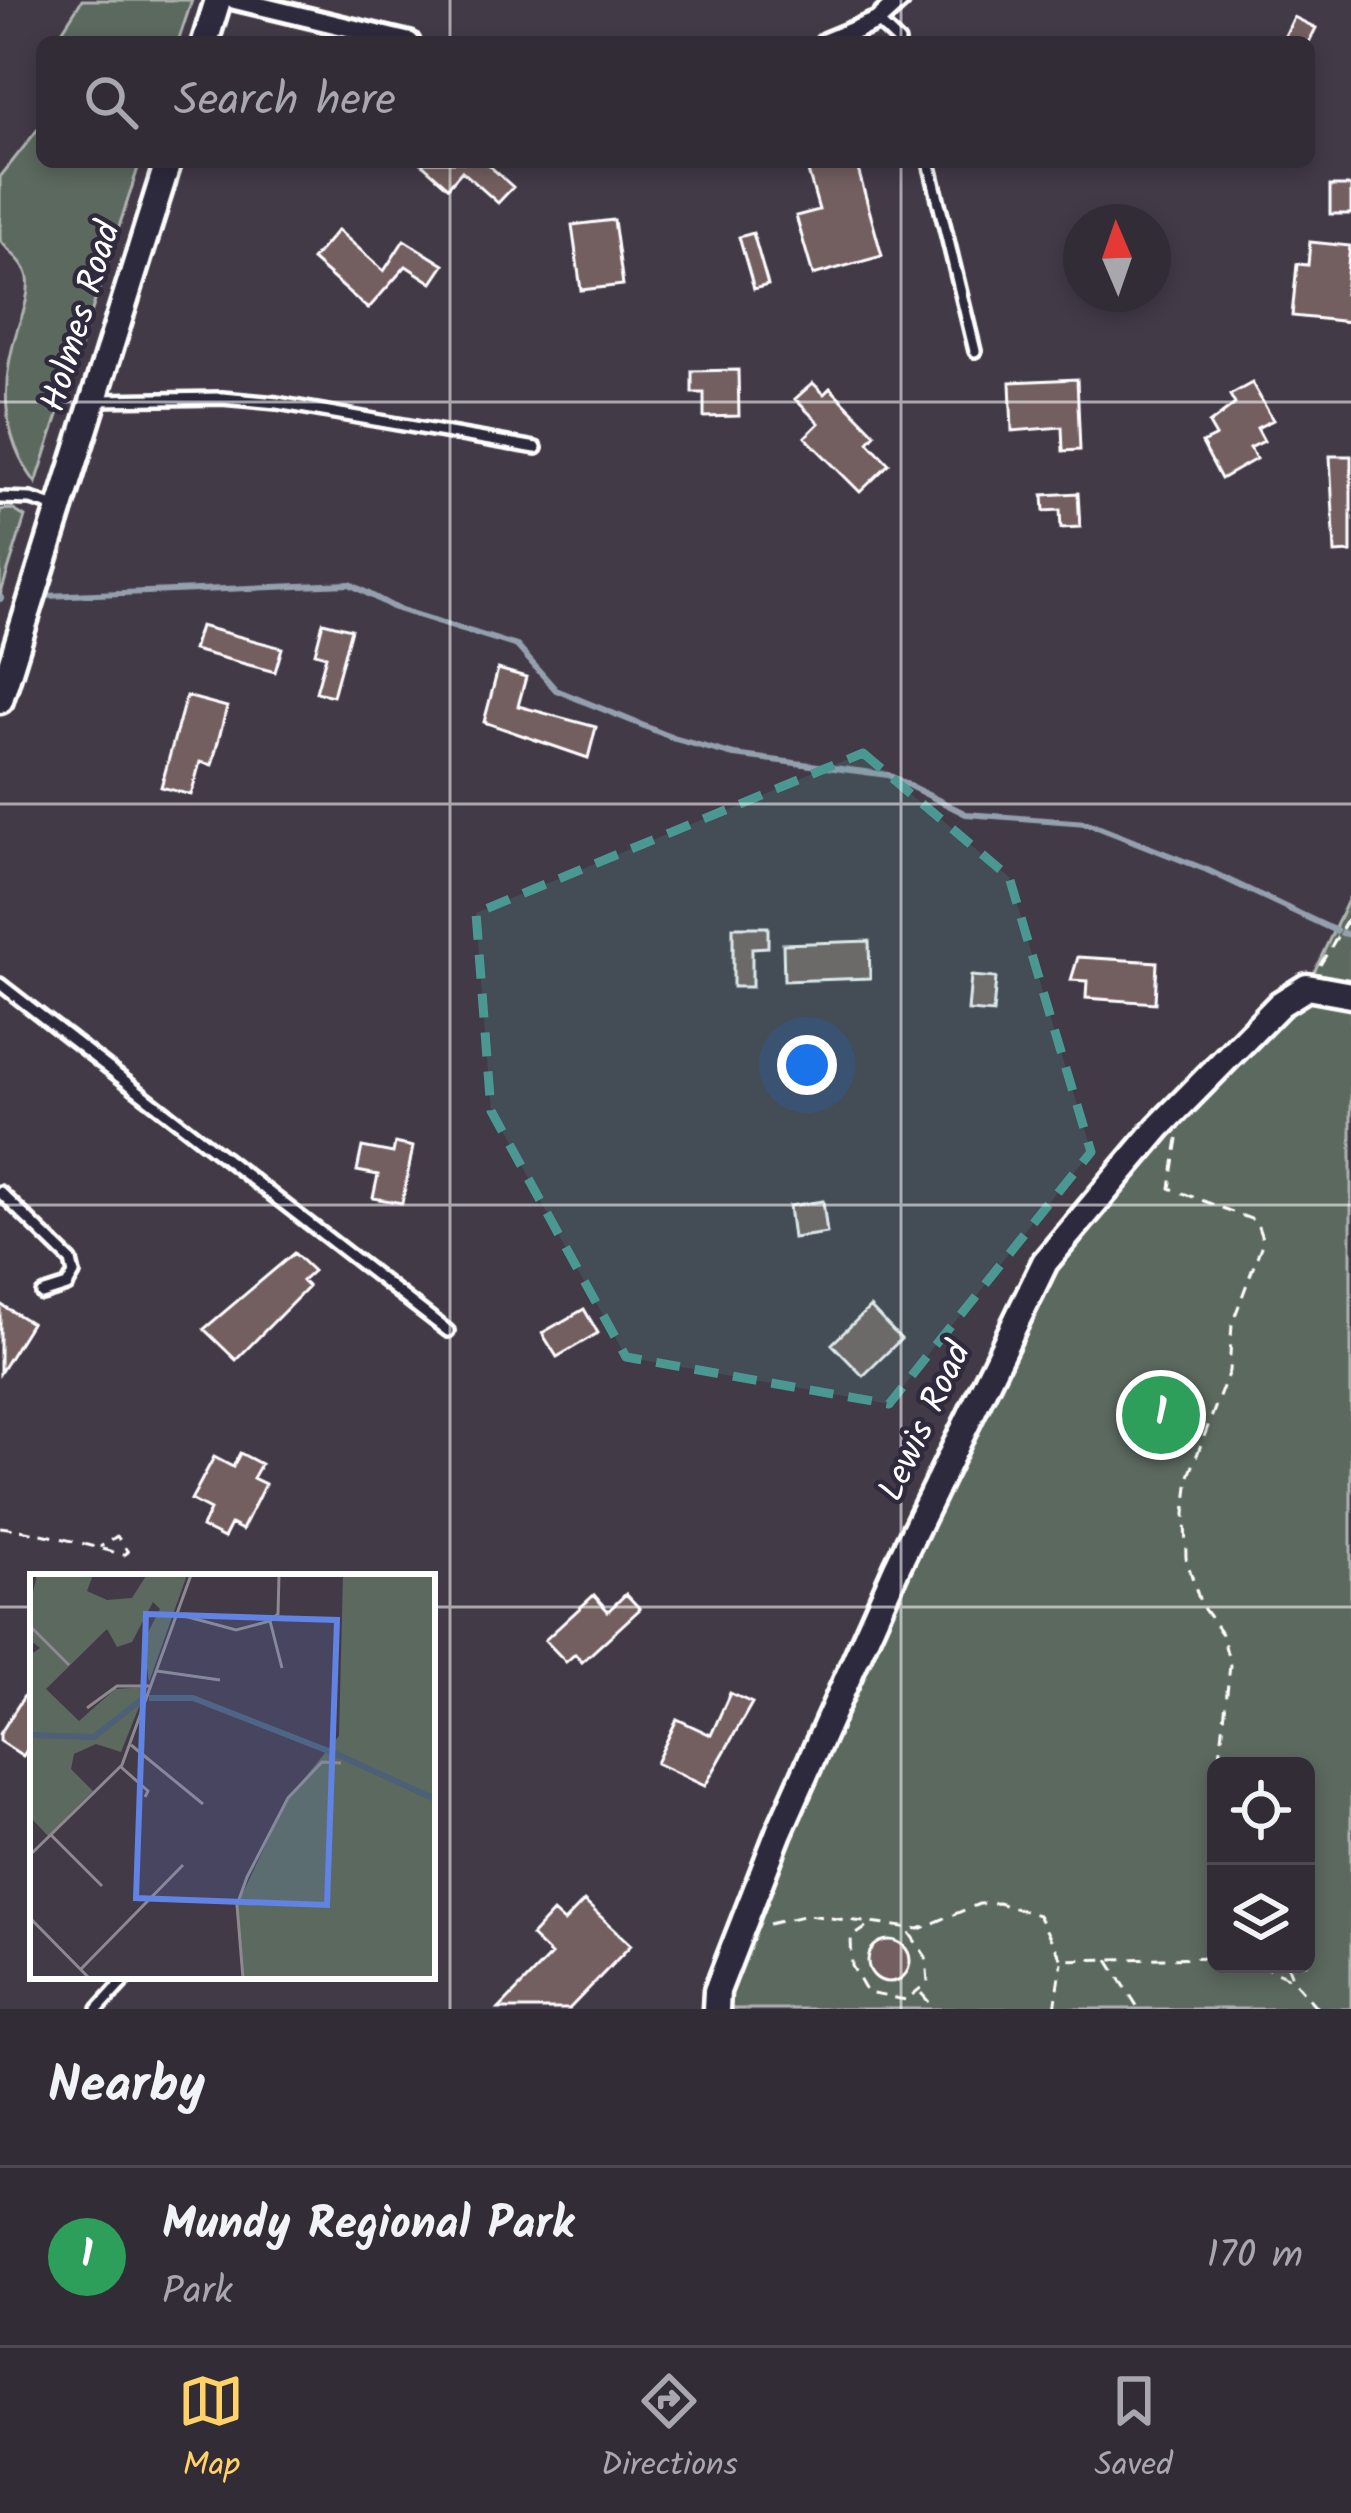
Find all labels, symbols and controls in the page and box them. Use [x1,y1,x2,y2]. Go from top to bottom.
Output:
search box [36,36,1315,168]
text: Search here [174,66,396,138]
icon: search [78,69,144,135]
north arrow [1063,204,1171,312]
street label: Holmes Road [26,214,138,419]
your location [777,1035,837,1095]
street label: Lewis Road [864,1332,988,1511]
pin: 1 [1122,1370,1200,1460]
inset map [30,1574,435,1979]
map controls [1207,1757,1315,1973]
button: locate [1207,1757,1315,1865]
button: layers [1207,1865,1315,1973]
text: Nearby [48,2047,205,2128]
text: Mundy Regional Park [162,2190,574,2262]
text: 1 [81,2226,93,2288]
text: 170 m [1207,2226,1303,2288]
text: Park [162,2262,233,2324]
tab: Map [178,2368,244,2493]
tab: Directions [601,2368,738,2493]
tab: Saved [1094,2368,1173,2493]

